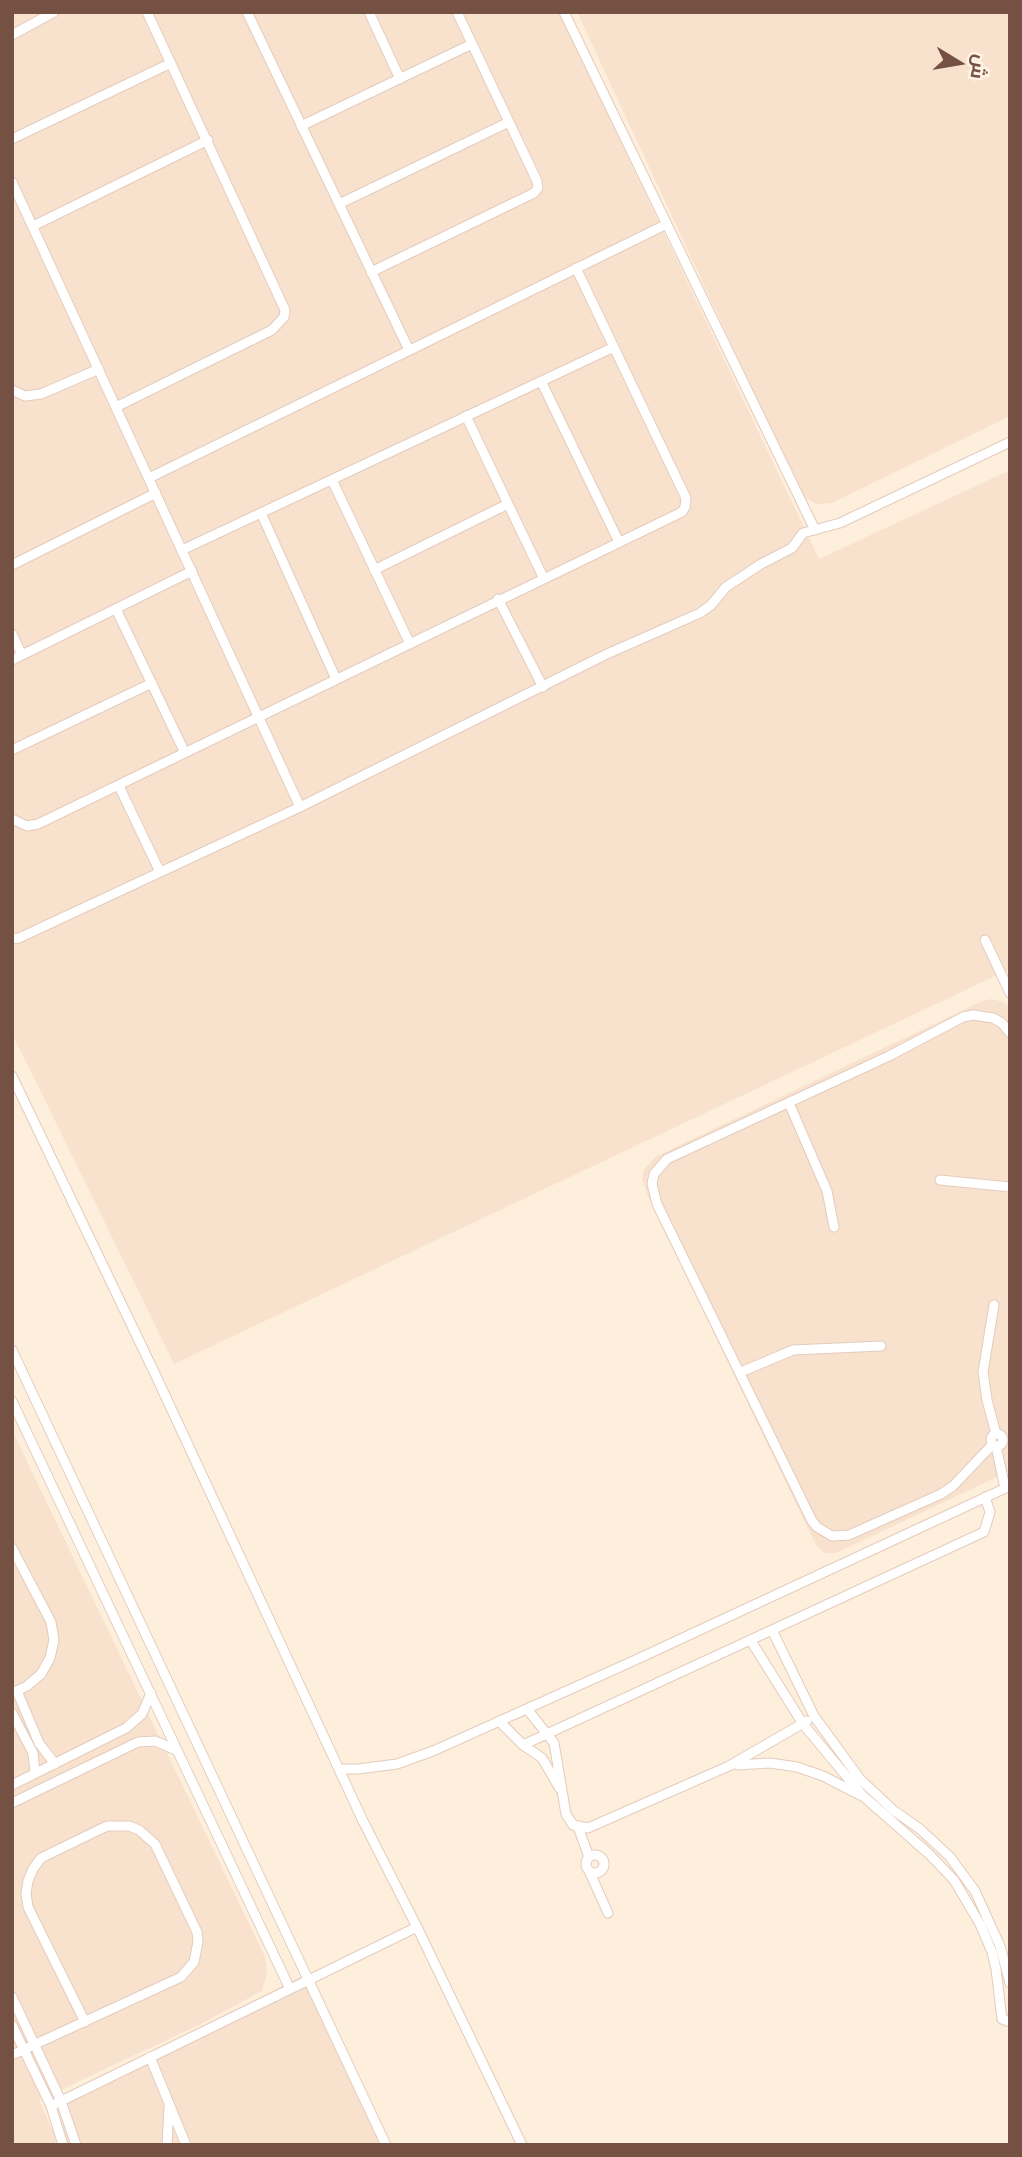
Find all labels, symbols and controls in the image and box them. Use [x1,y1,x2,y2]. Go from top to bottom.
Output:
north arrow [924,28,994,98]
text: ش [965,53,995,81]

